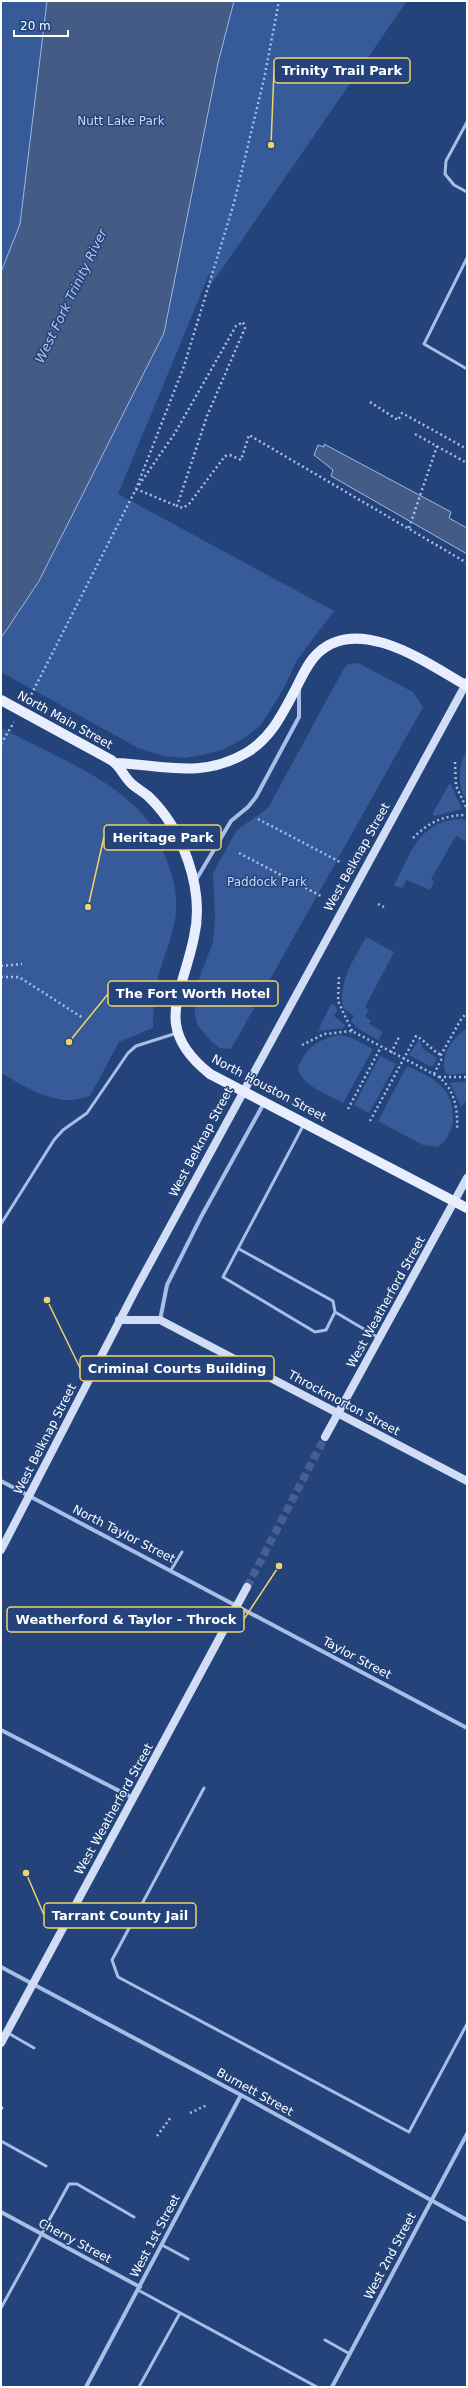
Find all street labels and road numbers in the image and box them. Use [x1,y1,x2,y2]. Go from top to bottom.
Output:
street label: North Main Street [15,688,115,752]
street label: West Belknap Street [321,800,393,914]
street label: North Houston Street [209,1052,329,1124]
street label: West Belknap Street [166,1085,236,1199]
street label: West Weatherford Street [344,1234,428,1370]
street label: Throckmorton Street [285,1367,402,1439]
street label: West Belknap Street [11,1381,79,1497]
street label: North Taylor Street [70,1502,178,1566]
street label: Taylor Street [319,1634,394,1682]
street label: West Weatherford Street [72,1741,156,1877]
street label: Burnett Street [214,2065,296,2119]
street label: West 1st Street [127,2192,183,2280]
street label: West 2nd Street [361,2210,419,2302]
street label: Cherry Street [36,2216,114,2266]

